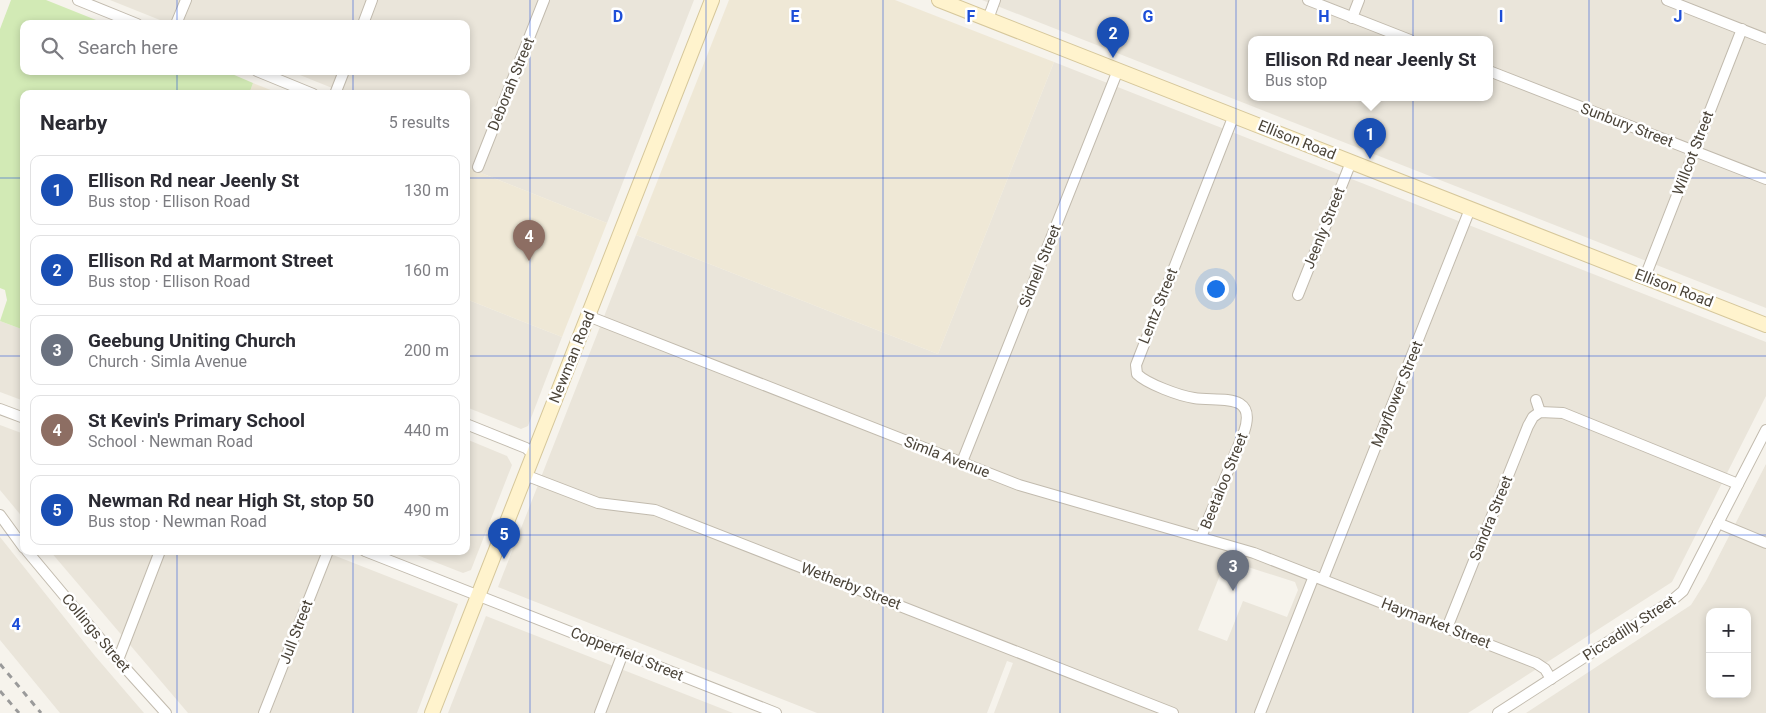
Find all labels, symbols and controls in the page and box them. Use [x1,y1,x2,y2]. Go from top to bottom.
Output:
text: D [613,7,623,26]
text: E [791,7,800,26]
text: F [967,7,976,26]
text: G [1143,7,1154,26]
text: H [1318,7,1330,26]
text: I [1499,7,1503,26]
text: J [1674,7,1682,26]
pin: 2 [1097,17,1129,58]
search box [20,20,470,75]
icon: search [38,34,66,62]
street label: Deborah Street [484,35,538,133]
text: Search here [78,36,178,59]
popup [1248,36,1493,101]
text: Ellison Rd near Jeenly St [1265,48,1476,71]
text: Bus stop [1265,71,1327,90]
street label: Sunbury Street [1578,99,1676,151]
street label: Willcot Street [1669,108,1717,198]
text: Nearby [40,111,107,135]
text: 5 results [389,113,450,132]
street label: Ellison Road [1256,116,1338,164]
pin: 1 [1354,118,1386,159]
text: Ellison Rd near Jeenly St [88,169,299,192]
text: 1 [52,181,62,200]
text: 130 m [404,181,449,200]
street label: Jeenly Street [1299,184,1349,271]
text: Bus stop · Ellison Road [88,192,250,211]
pin: 4 [513,220,545,261]
street label: Sidnell Street [1015,222,1065,310]
text: Ellison Rd at Marmont Street [88,249,333,272]
text: 2 [52,261,62,280]
text: 160 m [404,261,449,280]
street label: Lentz Street [1135,265,1181,346]
street label: Ellison Road [1632,265,1716,311]
text: Bus stop · Ellison Road [88,272,250,291]
your location [1203,276,1229,302]
street label: Newman Road [545,308,599,406]
text: Geebung Uniting Church [88,329,296,352]
street label: Mayflower Street [1368,338,1427,450]
text: 3 [52,341,62,360]
text: 200 m [404,341,449,360]
text: Church · Simla Avenue [88,352,247,371]
text: St Kevin's Primary School [88,409,305,432]
text: 4 [52,421,62,440]
text: 440 m [404,421,449,440]
street label: Beetaloo Street [1196,430,1252,532]
text: School · Newman Road [88,432,253,451]
street label: Simla Avenue [902,432,992,482]
street label: Sandra Street [1466,473,1516,563]
text: Newman Rd near High St, stop 50 [88,489,374,512]
text: 5 [52,501,62,520]
text: 490 m [404,501,449,520]
text: Bus stop · Newman Road [88,512,267,531]
pin: 5 [488,518,520,559]
pin: 3 [1217,550,1249,591]
street label: Wetherby Street [798,559,904,613]
street label: Collings Street [58,590,134,676]
street label: Piccadilly Street [1579,591,1679,665]
street label: Haymarket Street [1379,594,1493,652]
street label: Jull Street [276,597,316,667]
map controls [1706,608,1751,698]
button: + [1706,608,1751,653]
text: 4 [11,615,21,634]
street label: Copperfield Street [568,623,686,685]
button: − [1706,653,1751,698]

